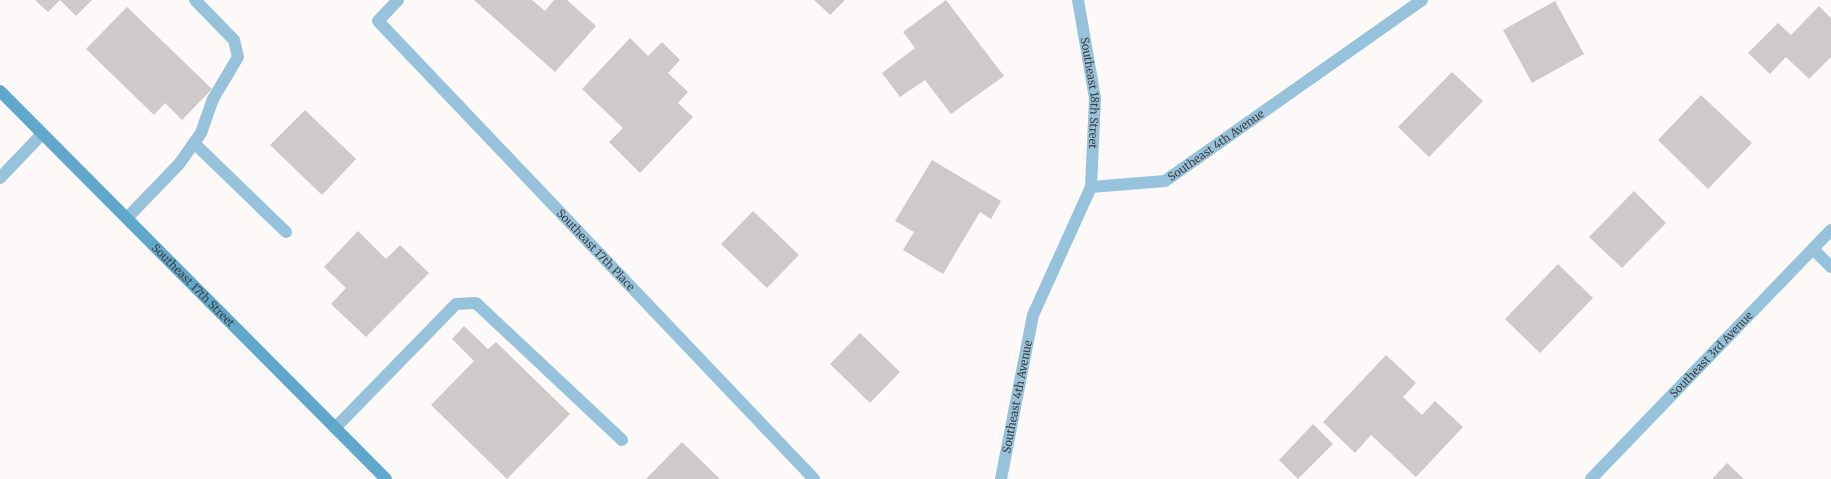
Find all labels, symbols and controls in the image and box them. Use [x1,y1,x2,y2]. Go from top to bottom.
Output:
street label: Southeast 18th Street [1078,36,1102,150]
street label: Southeast 4th Avenue [1165,106,1267,184]
street label: Southeast 17th Place [554,206,638,294]
street label: Southeast 17th Street [149,241,238,330]
street label: Southeast 3rd Avenue [1666,308,1756,400]
street label: Southeast 4th Avenue [999,339,1035,454]

